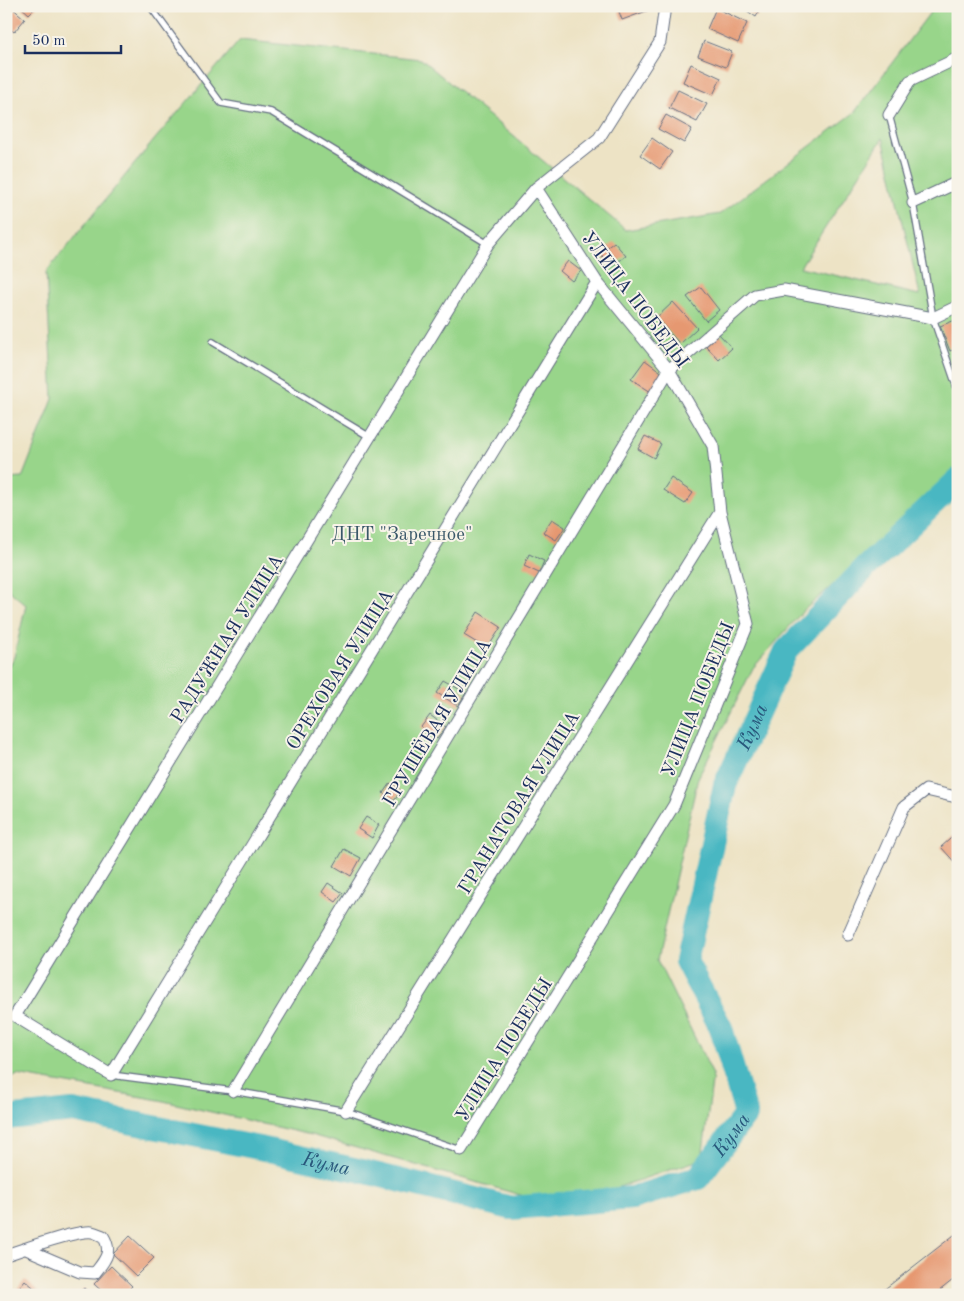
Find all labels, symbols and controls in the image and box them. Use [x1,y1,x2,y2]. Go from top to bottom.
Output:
scale bar [25,22,121,54]
text: 50 m [32,34,66,49]
street label: УЛИЦА ПОБЕДЫ [577,229,691,372]
park label: ДНТ "Заречное" [332,526,472,545]
street label: РАДУЖНАЯ УЛИЦА [168,551,288,727]
street label: ОРЕХОВАЯ УЛИЦА [284,586,398,754]
street label: УЛИЦА ПОБЕДЫ [660,620,739,780]
street label: ГРУШЁВАЯ УЛИЦА [378,634,496,810]
water label: Кума [734,701,773,755]
street label: ГРАНАТОВАЯ УЛИЦА [456,708,585,898]
street label: УЛИЦА ПОБЕДЫ [453,975,557,1125]
water label: Кума [709,1110,755,1162]
water label: Кума [299,1150,352,1180]

